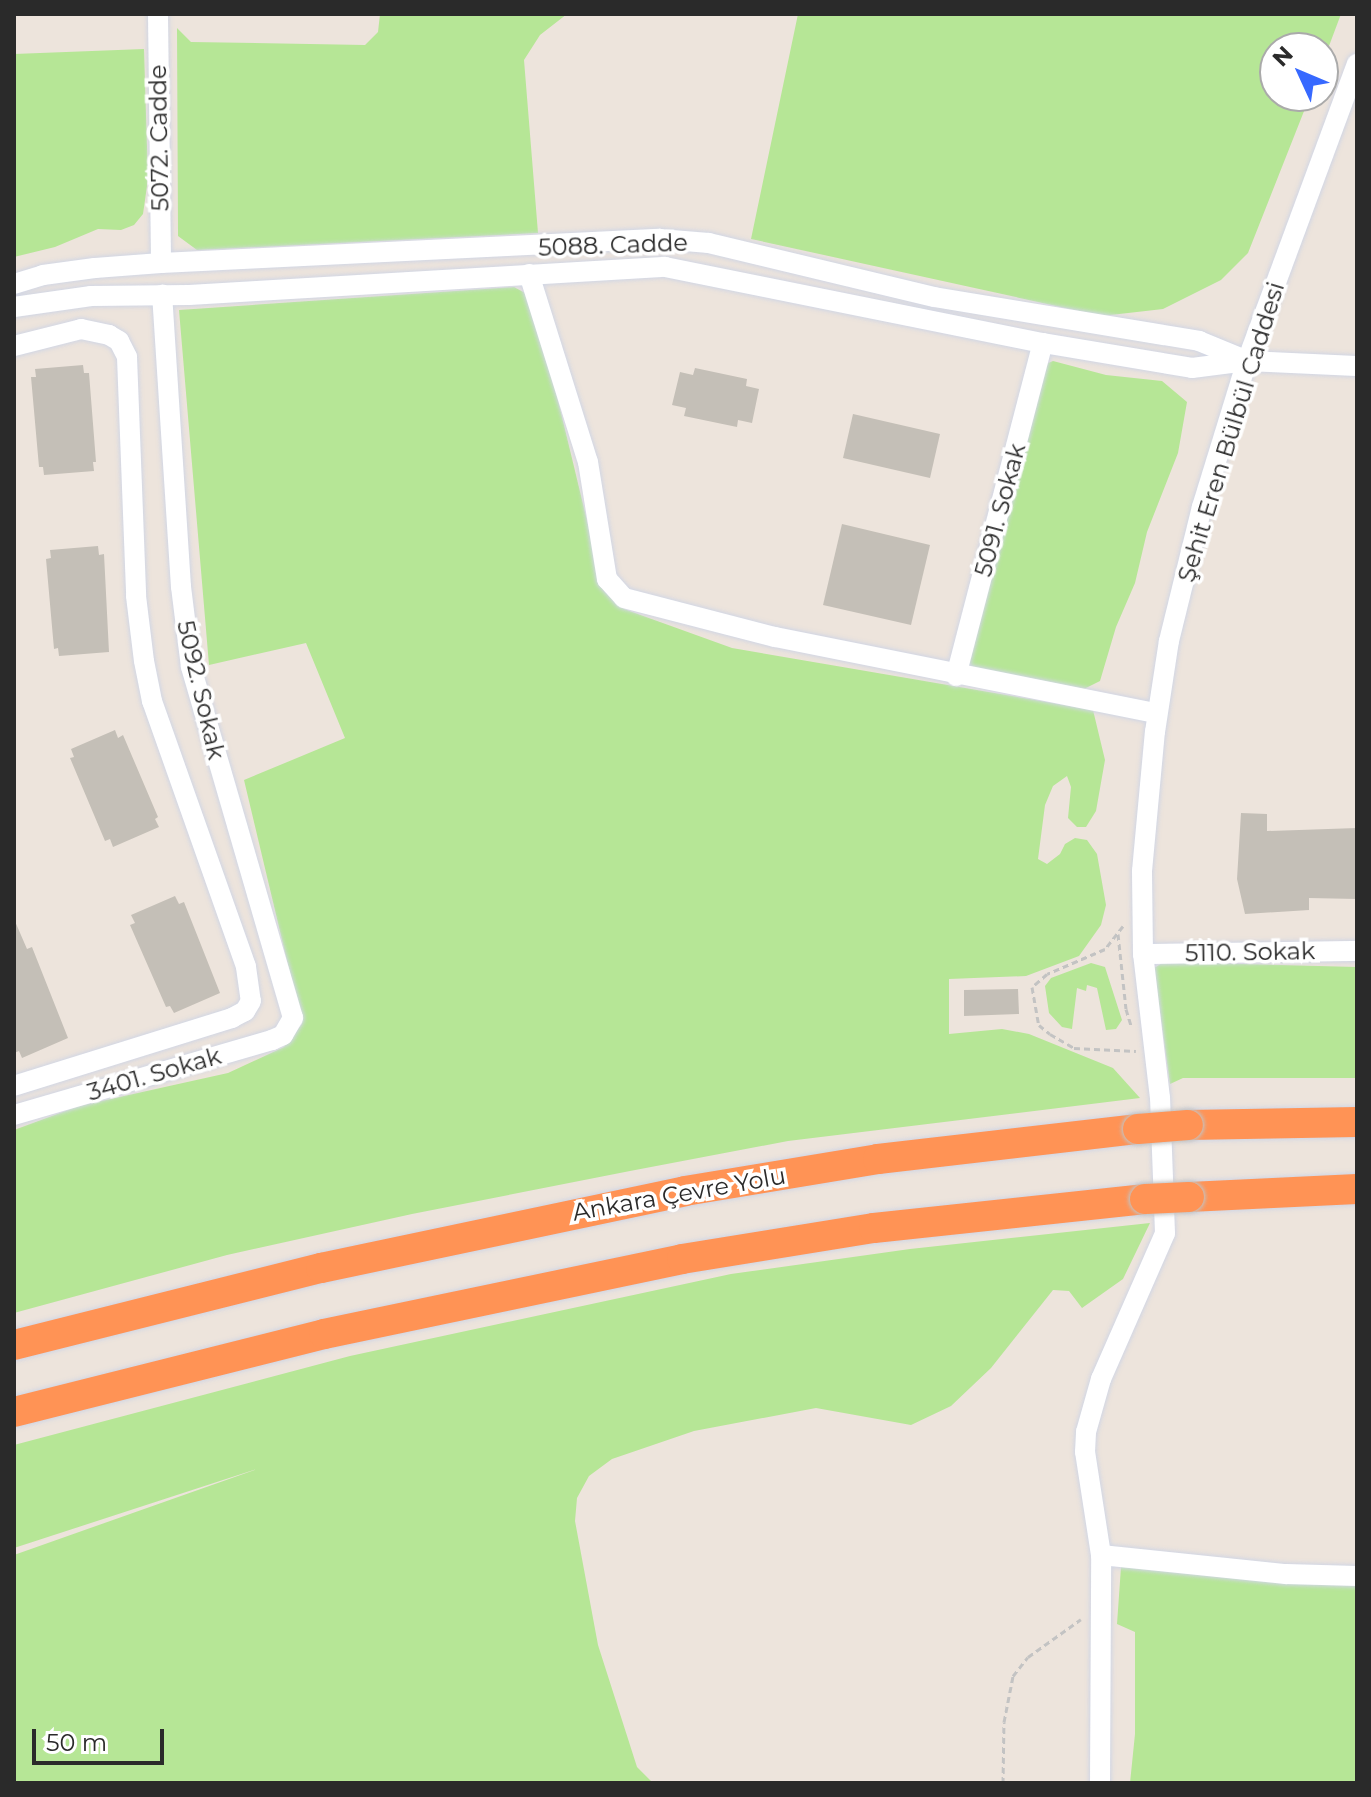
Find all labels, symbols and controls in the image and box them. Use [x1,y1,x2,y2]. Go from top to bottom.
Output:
north arrow [1259,32,1339,112]
text: N [1267,41,1299,72]
street label: 5072. Cadde [143,64,175,212]
street label: 5088. Cadde [538,228,688,262]
street label: Şehit Eren Bülbül Caddesi [1172,279,1290,585]
street label: 5091. Sokak [968,440,1032,580]
street label: 5092. Sokak [171,618,231,762]
street label: 5110. Sokak [1185,936,1315,968]
street label: 3401. Sokak [84,1041,224,1107]
street label: Ankara Çevre Yolu [570,1161,788,1227]
scale bar [36,1713,168,1763]
text: 50 m [46,1728,107,1757]

